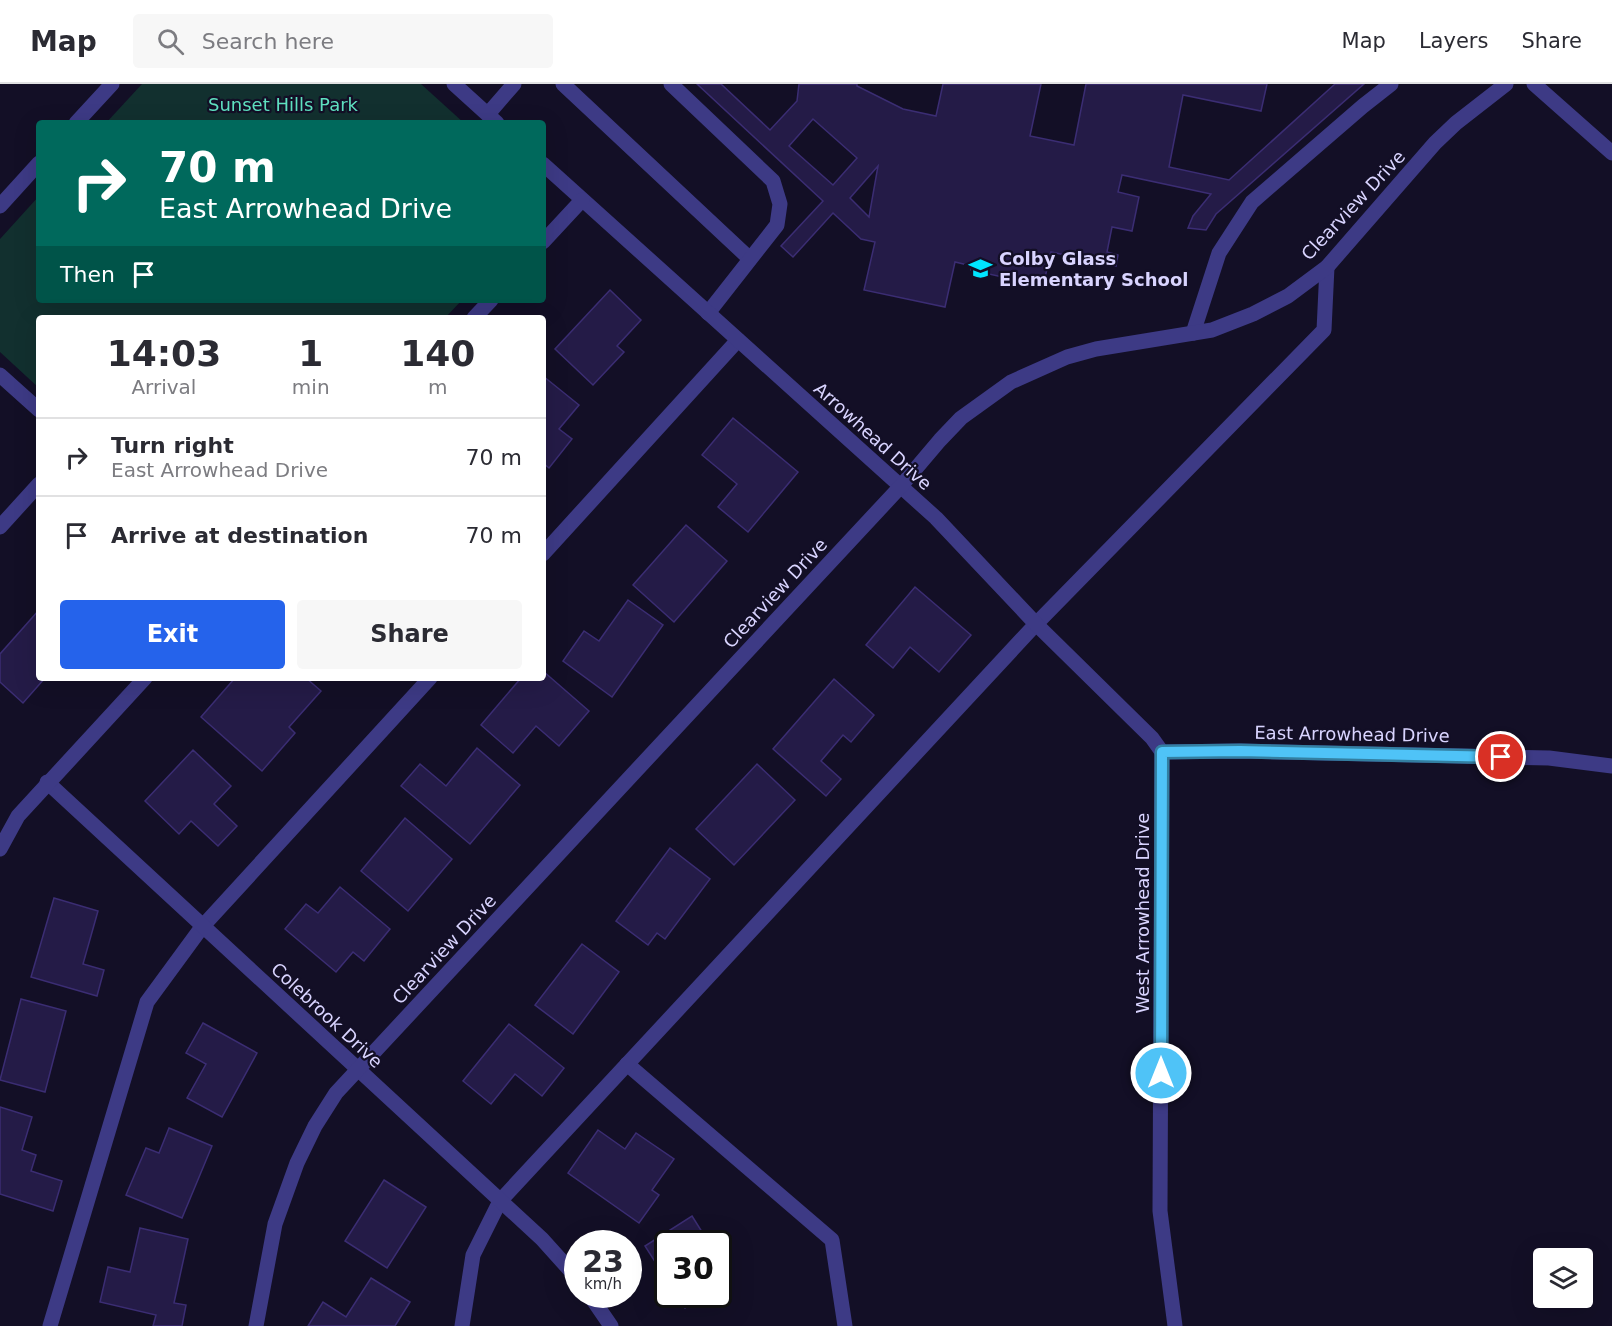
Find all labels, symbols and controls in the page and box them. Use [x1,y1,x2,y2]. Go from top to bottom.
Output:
search box [133,14,553,68]
text: Map [30,25,97,58]
icon: search [154,25,187,58]
text: Search here [202,29,334,54]
text: Map [1342,29,1386,53]
text: Layers [1419,29,1488,53]
text: Share [1521,29,1582,53]
park label: Sunset Hills Park [208,94,359,115]
text: 70 m [159,143,276,192]
icon: right [60,144,138,222]
street label: Clearview Drive [1297,146,1409,264]
text: East Arrowhead Drive [159,193,452,224]
place label: Colby Glass Elementary School [999,248,1188,290]
school or university icon: Colby Glass Elementary School [968,255,994,281]
icon: arrive [127,258,160,291]
text: Then [60,262,115,287]
text: 14:03 [107,333,221,374]
text: 1 [298,333,323,374]
text: 140 [400,333,475,374]
text: Arrival [131,375,196,399]
text: min [292,375,330,399]
text: m [428,375,448,399]
street label: Arrowhead Drive [810,378,936,494]
text: Turn right [111,433,234,458]
icon: right [60,441,93,474]
text: 70 m [466,445,522,470]
text: East Arrowhead Drive [111,458,328,482]
icon: arrive [60,519,93,552]
text: Arrive at destination [111,523,368,548]
text: 70 m [466,523,522,548]
street label: Clearview Drive [719,534,831,652]
button: Exit [60,600,285,669]
button: Share [297,600,522,669]
street label: East Arrowhead Drive [1254,722,1450,746]
pin [1475,731,1526,782]
icon: arrive [1484,740,1517,773]
street label: West Arrowhead Drive [1132,813,1153,1013]
street label: Clearview Drive [388,890,500,1008]
street label: Colebrook Drive [267,958,387,1072]
position arrow [1129,1041,1193,1105]
speed limit sign: 30 [654,1230,732,1308]
text: 23 [582,1244,624,1279]
map controls [1533,1248,1593,1308]
button: layers [1533,1248,1593,1308]
text: km/h [584,1275,622,1293]

